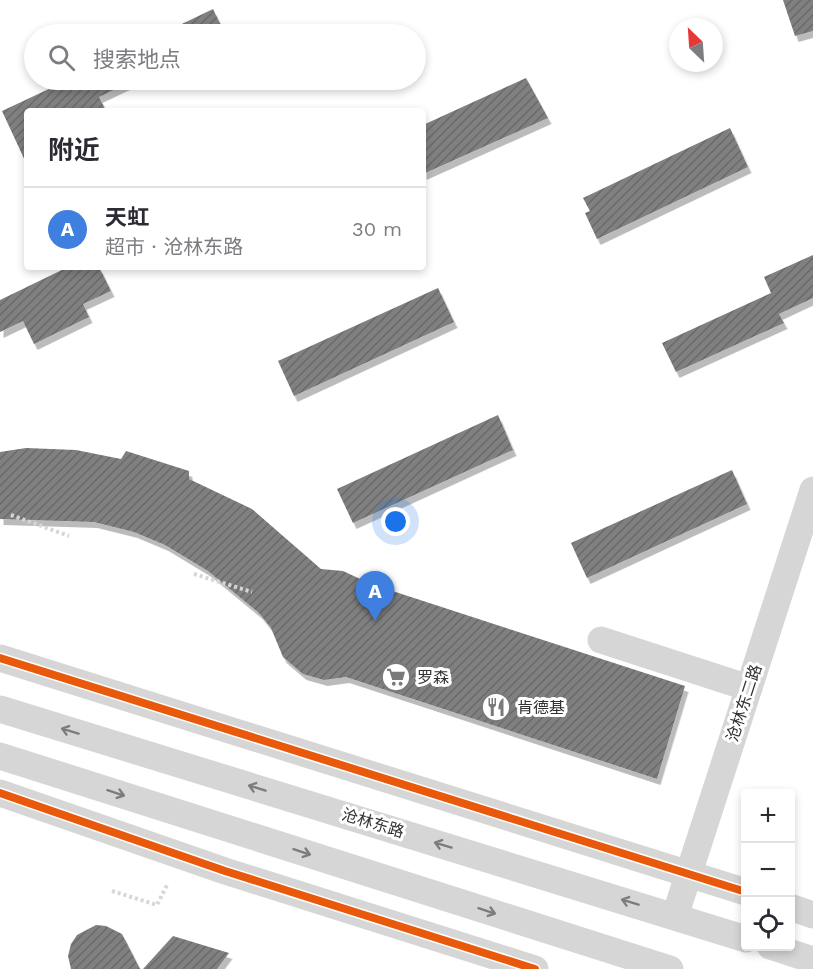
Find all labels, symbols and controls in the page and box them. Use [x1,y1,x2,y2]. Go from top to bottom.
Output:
north arrow [669,18,723,72]
search box [24,24,426,90]
icon: search [45,41,78,74]
text: 搜索地点 [93,47,181,72]
text: 附近 [48,135,100,165]
text: 天虹 [105,205,149,230]
text: A [61,217,74,241]
text: 30 m [352,217,402,241]
text: 超市 · 沧林东路 [105,235,243,259]
your location [381,507,410,536]
pin: A [356,572,394,621]
supermarket icon: 罗森 [380,661,412,693]
street label: 沧林东二路 [723,662,765,744]
place label: 罗森 [417,668,449,687]
restaurant icon: 肯德基 [480,691,512,723]
place label: 肯德基 [517,698,565,717]
one-way arrow [61,725,80,736]
one-way arrow [248,782,267,793]
one-way arrow [106,788,125,799]
map controls [741,789,795,951]
button: + [741,789,795,843]
street label: 沧林东路 [340,805,406,841]
one-way arrow [434,839,453,850]
button: − [741,843,795,897]
one-way arrow [292,847,311,858]
one-way arrow [621,896,640,907]
button: locate [741,897,795,951]
one-way arrow [477,906,496,917]

